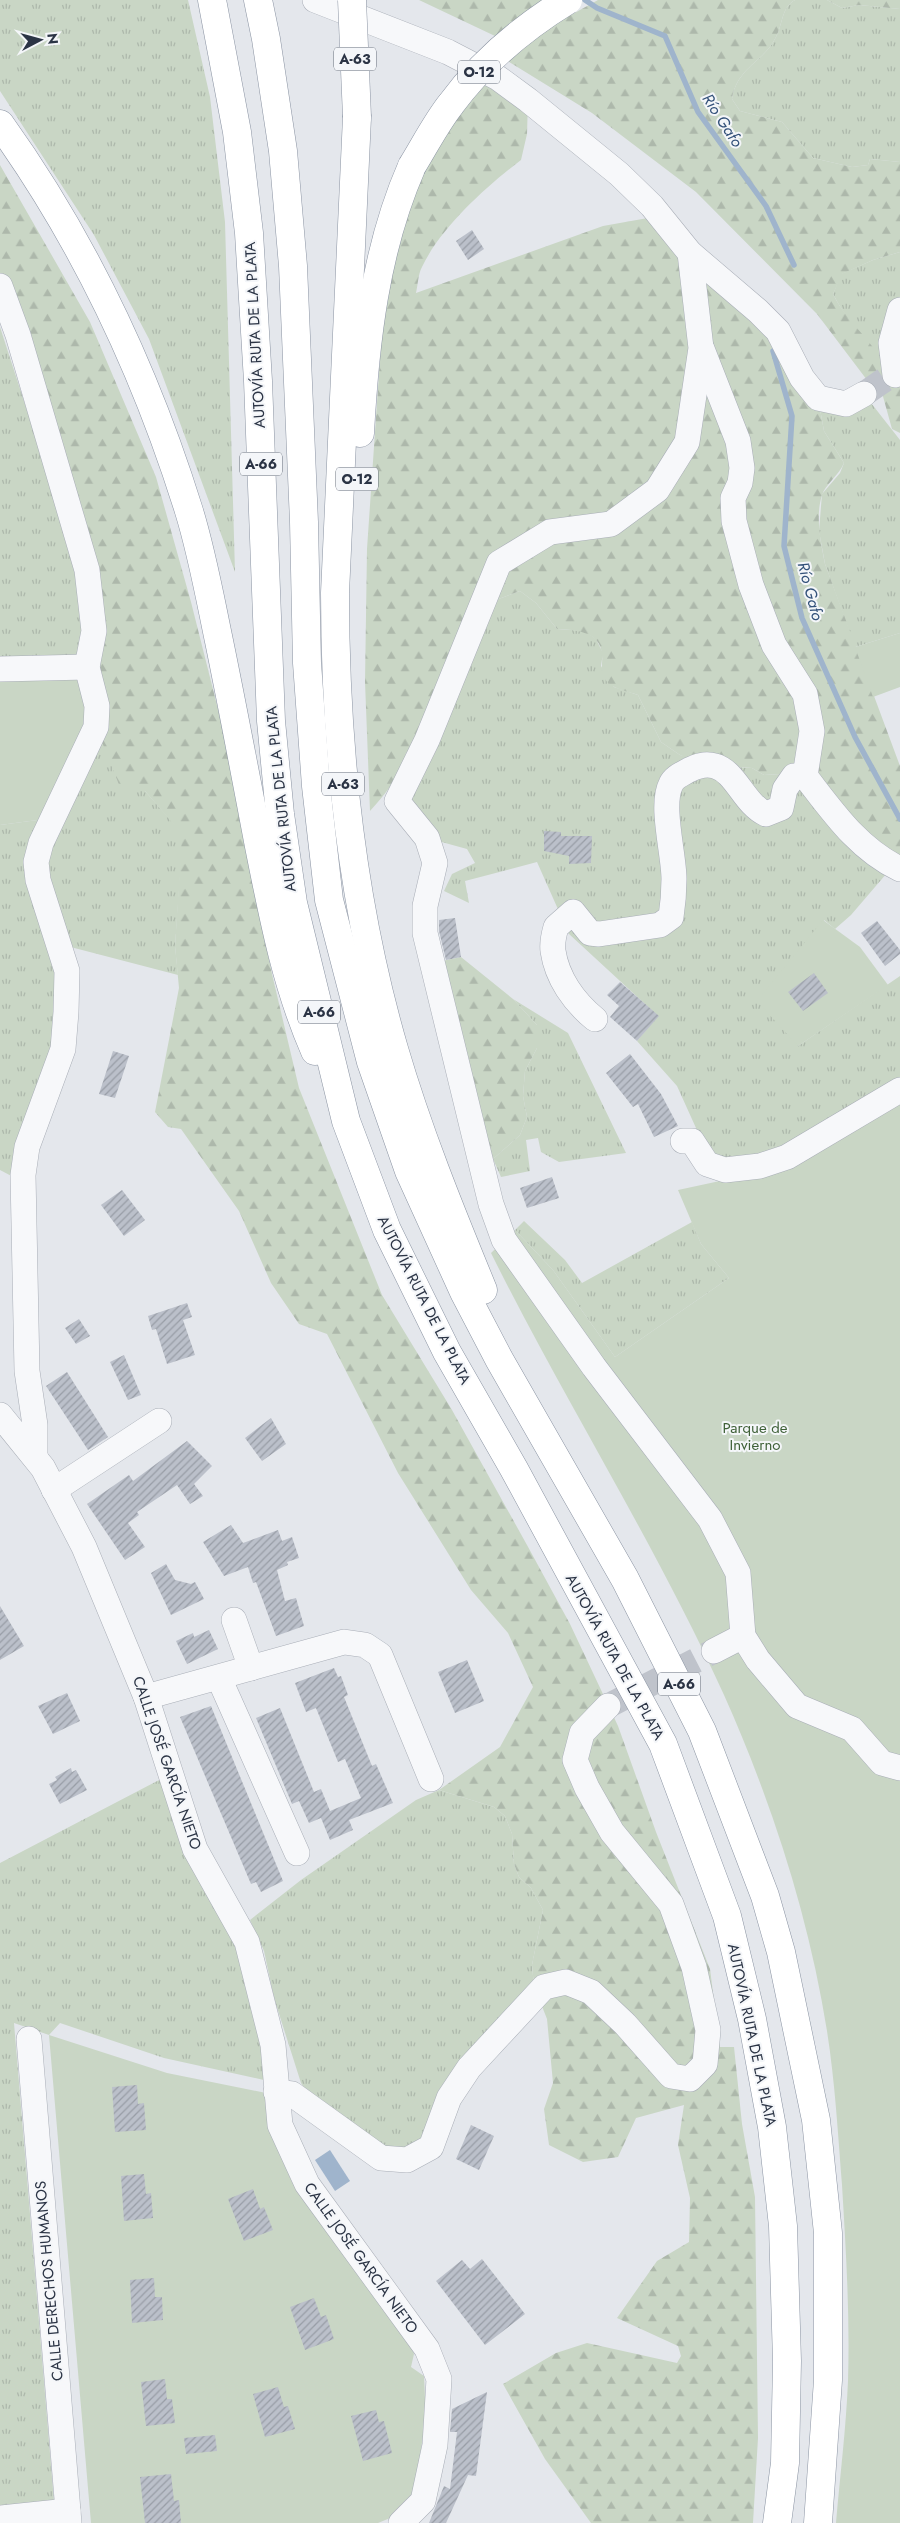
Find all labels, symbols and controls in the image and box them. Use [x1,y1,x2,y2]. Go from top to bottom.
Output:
north arrow [15,15,65,65]
text: N [42,32,63,45]
road number: A-63 [334,48,376,70]
road number: O-12 [458,61,500,84]
water label: Río Gafo [697,89,749,152]
street label: AUTOVÍA RUTA DE LA PLATA [239,241,271,429]
road number: A-66 [240,452,282,476]
road number: O-12 [336,468,378,490]
water label: Río Gafo [792,559,830,623]
street label: AUTOVÍA RUTA DE LA PLATA [260,705,302,893]
road number: A-63 [322,772,364,796]
road number: A-66 [298,1000,340,1024]
street label: AUTOVÍA RUTA DE LA PLATA [372,1212,476,1388]
park label: Parque de Invierno [723,1417,788,1456]
street label: AUTOVÍA RUTA DE LA PLATA [560,1570,670,1744]
road number: A-66 [658,1672,700,1696]
street label: CALLE JOSÉ GARCÍA NIETO [127,1673,207,1853]
street label: AUTOVÍA RUTA DE LA PLATA [722,1941,782,2129]
street label: CALLE JOSÉ GARCÍA NIETO [299,2178,423,2338]
street label: CALLE DERECHOS HUMANOS [29,2180,69,2382]

